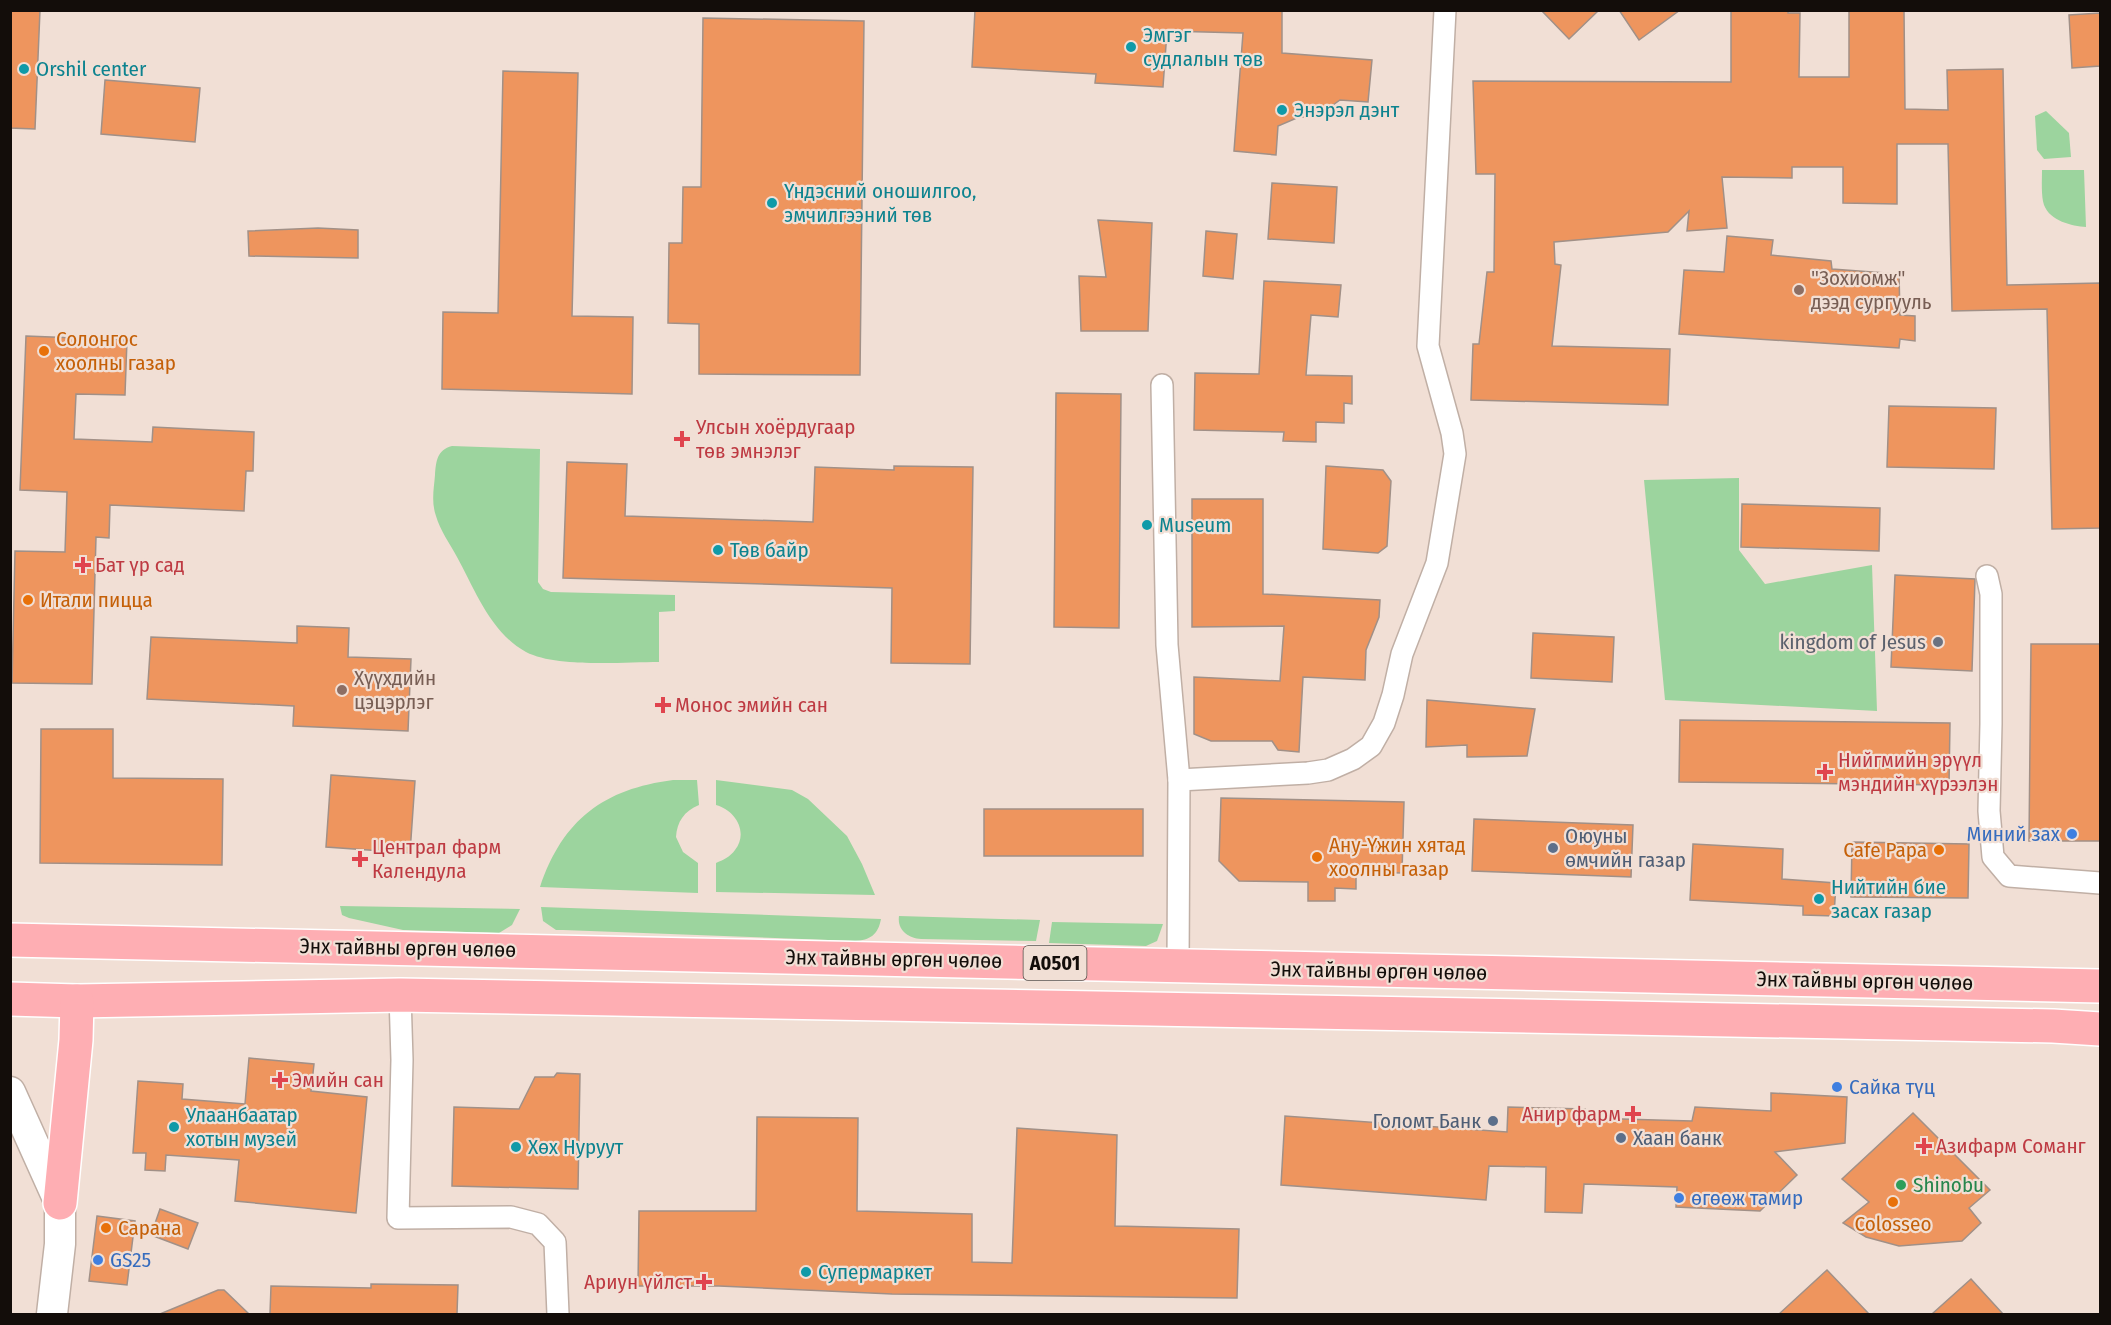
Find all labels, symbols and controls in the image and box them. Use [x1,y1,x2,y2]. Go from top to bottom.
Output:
place label: Эмгэг судлалын төв [1143,22,1263,72]
marker: Эмгэг судлалын төв [1124,40,1138,54]
place label: Orshil center [36,56,147,82]
marker: Orshil center [17,62,31,76]
place label: Энэрэл дэнт [1294,97,1400,123]
marker: Энэрэл дэнт [1275,103,1289,117]
place label: Үндэсний оношилгоо, эмчилгээний төв [784,178,976,228]
marker: Үндэсний оношилгоо, эмчилгээний төв [765,196,779,210]
place label: "Зохиомж" дээд сургууль [1811,265,1932,315]
marker: "Зохиомж" дээд сургууль [1792,283,1806,297]
place label: Солонгос хоолны газар [56,326,176,376]
marker: Солонгос хоолны газар [37,344,51,358]
place label: Улсын хоёрдугаар төв эмнэлэг [695,414,855,464]
marker: Улсын хоёрдугаар төв эмнэлэг [673,430,691,448]
place label: Museum [1159,512,1231,538]
marker: Museum [1140,518,1154,532]
place label: Төв байр [730,537,809,563]
marker: Төв байр [711,543,725,557]
place label: Бат үр сад [95,552,184,578]
marker: Бат үр сад [76,558,90,572]
place label: Итали пицца [40,587,153,613]
marker: Итали пицца [21,593,35,607]
place label: kingdom of Jesus [1780,629,1926,655]
marker: kingdom of Jesus [1931,635,1945,649]
place label: Хүүхдийн цэцэрлэг [354,665,436,715]
marker: Хүүхдийн цэцэрлэг [335,683,349,697]
place label: Монос эмийн сан [675,692,828,718]
marker: Монос эмийн сан [656,698,670,712]
place label: Нийгмийн эрүүл мэндийн хүрээлэн [1838,747,1998,797]
marker: Нийгмийн эрүүл мэндийн хүрээлэн [1816,763,1834,781]
place label: Миний зах [1967,821,2061,847]
place label: Оюуны өмчийн газар [1565,823,1686,873]
marker: Миний зах [2065,827,2079,841]
place label: Ану-Үжин хятад хоолны газар [1329,832,1466,882]
place label: Централ фарм Календула [372,834,501,884]
place label: Cafe Papa [1843,837,1927,863]
marker: Оюуны өмчийн газар [1546,841,1560,855]
marker: Cafe Papa [1932,843,1946,857]
marker: Ану-Үжин хятад хоолны газар [1310,850,1324,864]
marker: Централ фарм Календула [353,852,367,866]
place label: Нийтийн бие засах газар [1831,874,1946,924]
marker: Нийтийн бие засах газар [1812,892,1826,906]
street label: Энх тайвны өргөн чөлөө [300,933,516,963]
street label: Энх тайвны өргөн чөлөө [786,944,1002,974]
road number: A0501 [1024,946,1086,980]
street label: Энх тайвны өргөн чөлөө [1271,956,1487,986]
street label: Энх тайвны өргөн чөлөө [1757,966,1973,996]
place label: Эмийн сан [292,1067,384,1093]
marker: Эмийн сан [273,1073,287,1087]
place label: Сайка түц [1849,1074,1935,1100]
marker: Сайка түц [1830,1080,1844,1094]
place label: Анир фарм [1522,1101,1621,1127]
place label: Улаанбаатар хотын музей [185,1102,298,1152]
marker: Анир фарм [1626,1107,1640,1121]
place label: Голомт Банк [1372,1108,1481,1134]
marker: Голомт Банк [1486,1114,1500,1128]
marker: Улаанбаатар хотын музей [167,1120,181,1134]
place label: Хаан банк [1633,1125,1722,1151]
marker: Хаан банк [1614,1131,1628,1145]
place label: Азифарм Соманг [1936,1133,2087,1159]
place label: Хөх Нуруут [528,1134,624,1160]
marker: Азифарм Соманг [1917,1139,1931,1153]
marker: Хөх Нуруут [509,1140,523,1154]
place label: Shinobu [1913,1172,1984,1198]
marker: Shinobu [1894,1178,1908,1192]
place label: өгөөж тамир [1691,1185,1803,1211]
marker: өгөөж тамир [1672,1191,1686,1205]
marker: Colosseo [1886,1195,1900,1209]
place label: Colosseo [1855,1211,1931,1237]
place label: Сарана [118,1215,182,1241]
marker: Сарана [99,1221,113,1235]
place label: GS25 [110,1247,151,1273]
marker: GS25 [91,1253,105,1267]
place label: Супермаркет [818,1259,932,1285]
marker: Супермаркет [799,1265,813,1279]
place label: Ариун үйлст [584,1269,692,1295]
marker: Ариун үйлст [697,1275,711,1289]

